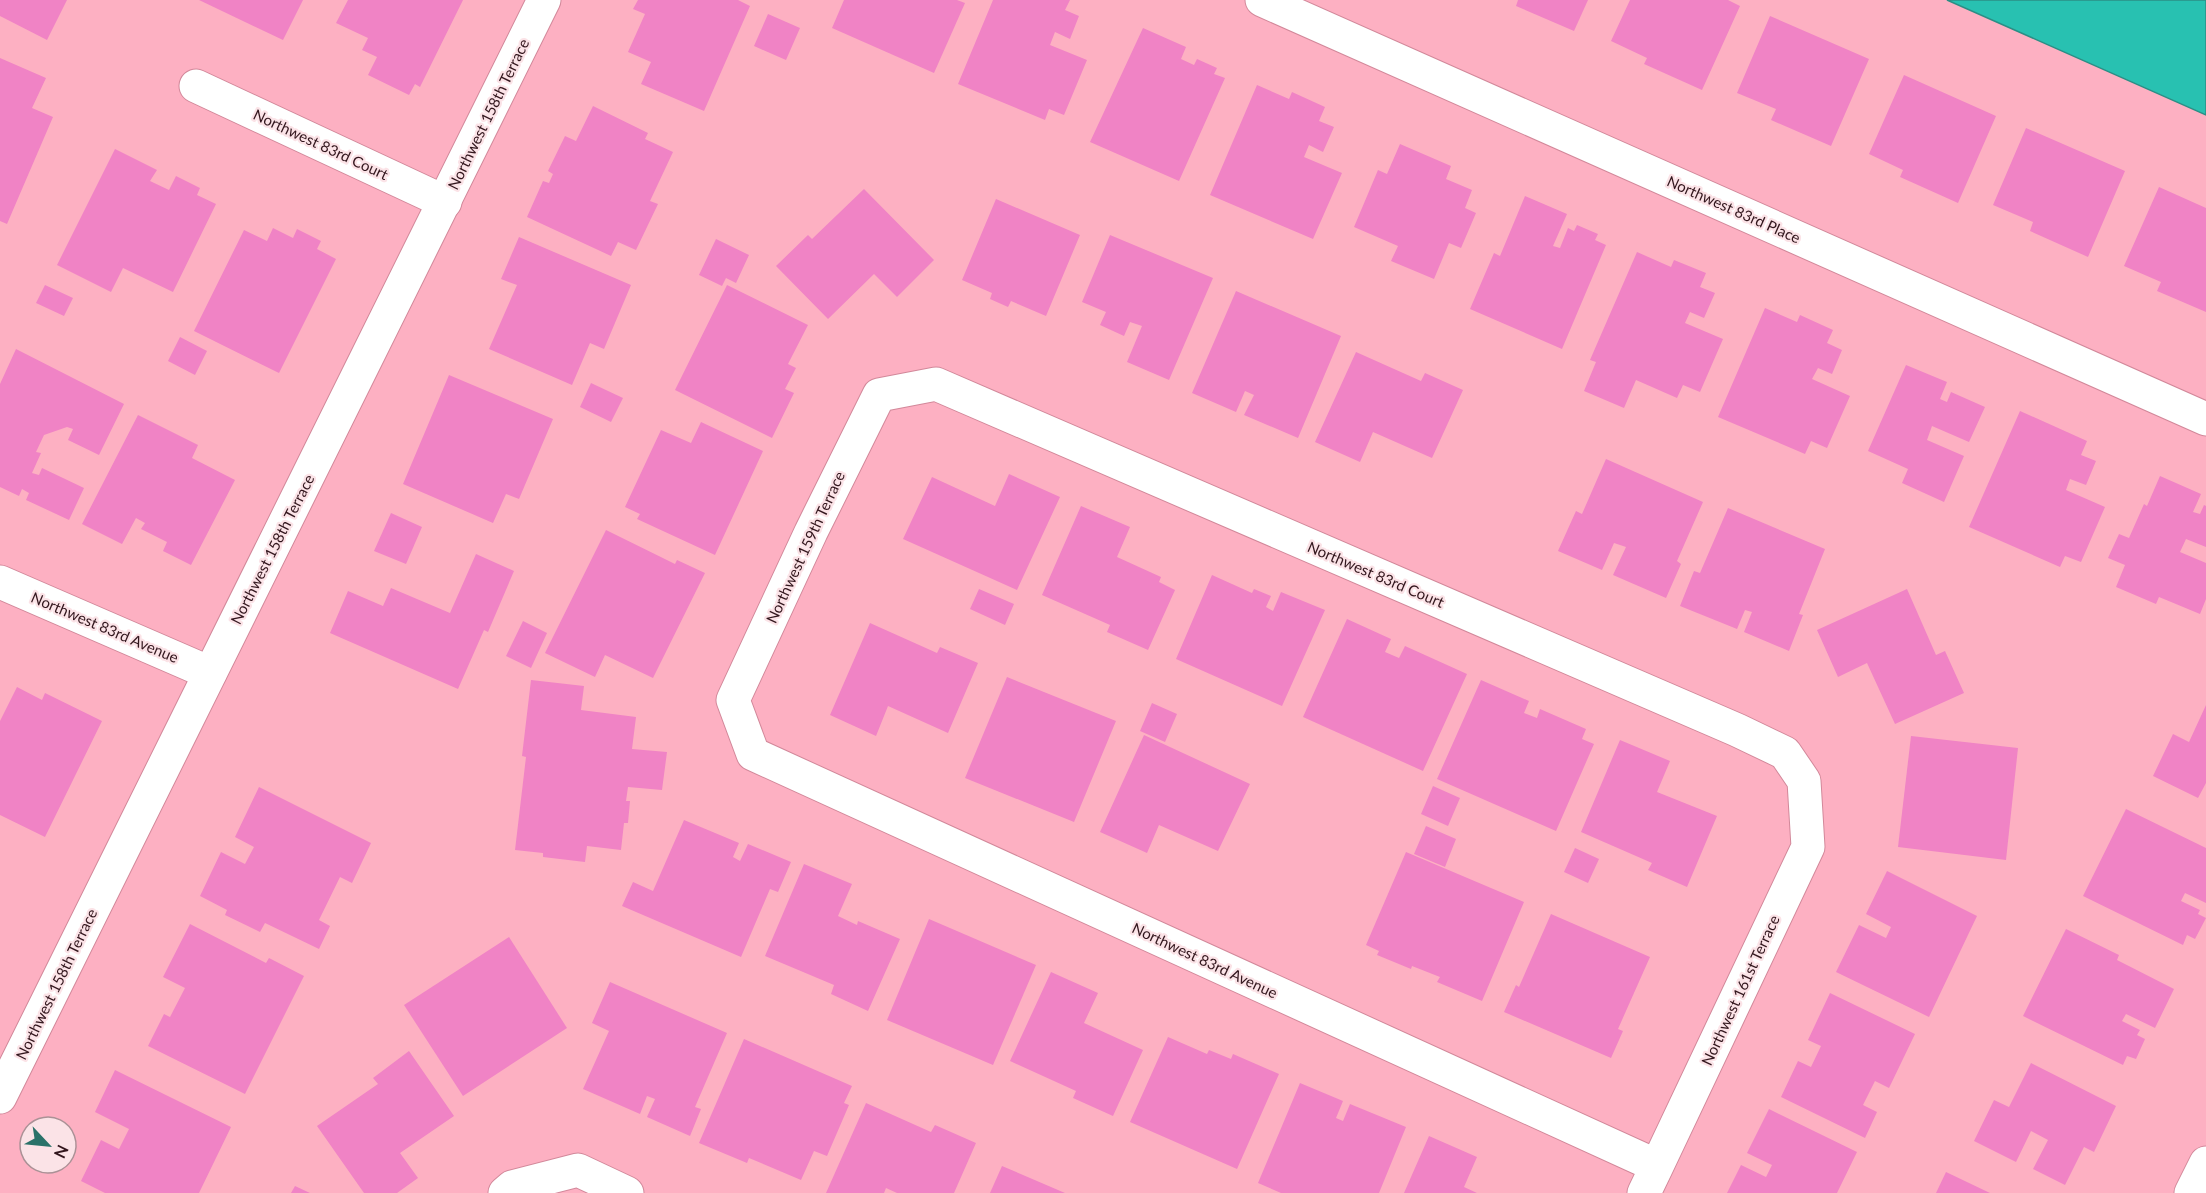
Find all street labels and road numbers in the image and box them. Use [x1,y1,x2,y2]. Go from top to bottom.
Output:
street label: Northwest 158th Terrace [444,36,532,192]
street label: Northwest 83rd Court [251,105,392,183]
street label: Northwest 83rd Place [1665,172,1803,247]
street label: Northwest 159th Terrace [762,468,848,626]
street label: Northwest 158th Terrace [226,471,318,627]
street label: Northwest 83rd Court [1305,537,1448,611]
street label: Northwest 83rd Avenue [29,588,181,666]
street label: Northwest 158th Terrace [12,906,100,1062]
street label: Northwest 161st Terrace [1697,912,1783,1068]
street label: Northwest 83rd Avenue [1130,918,1281,1002]

